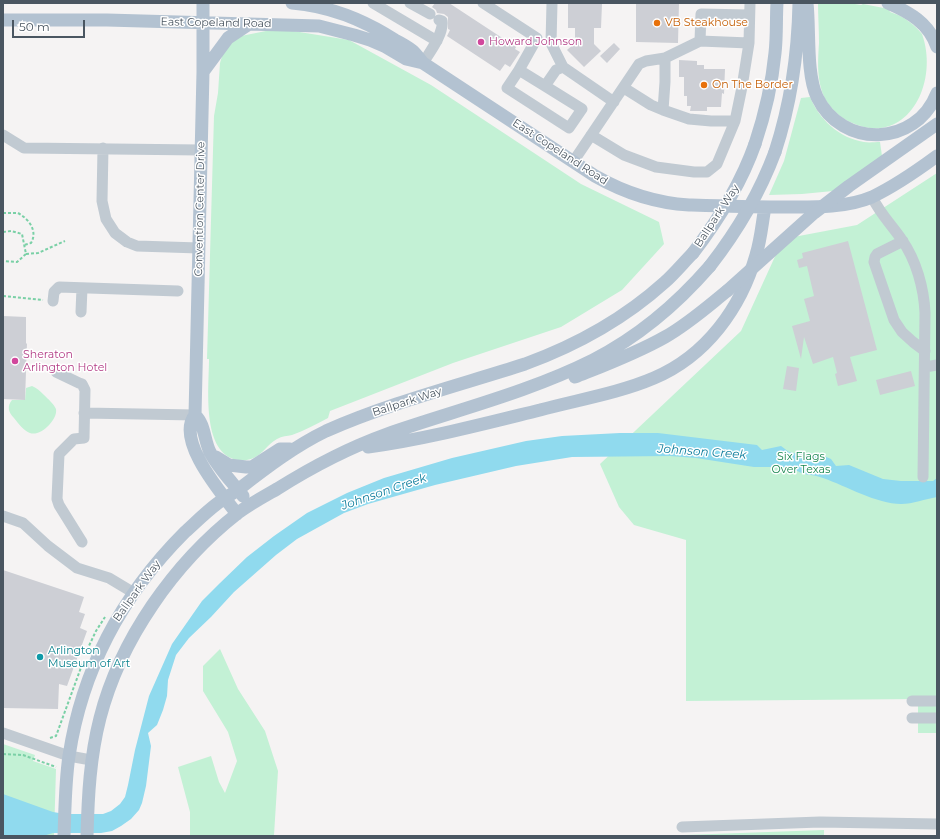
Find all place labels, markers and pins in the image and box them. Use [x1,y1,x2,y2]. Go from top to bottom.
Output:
place label: VB Steakhouse [665,16,748,30]
marker: VB Steakhouse [652,18,662,28]
place label: Howard Johnson [489,35,582,49]
marker: Howard Johnson [476,37,486,47]
place label: On The Border [712,78,793,92]
marker: On The Border [699,80,709,90]
place label: Sheraton Arlington Hotel [23,348,107,374]
marker: Sheraton Arlington Hotel [10,356,20,366]
place label: Arlington Museum of Art [48,644,130,670]
marker: Arlington Museum of Art [35,652,45,662]

